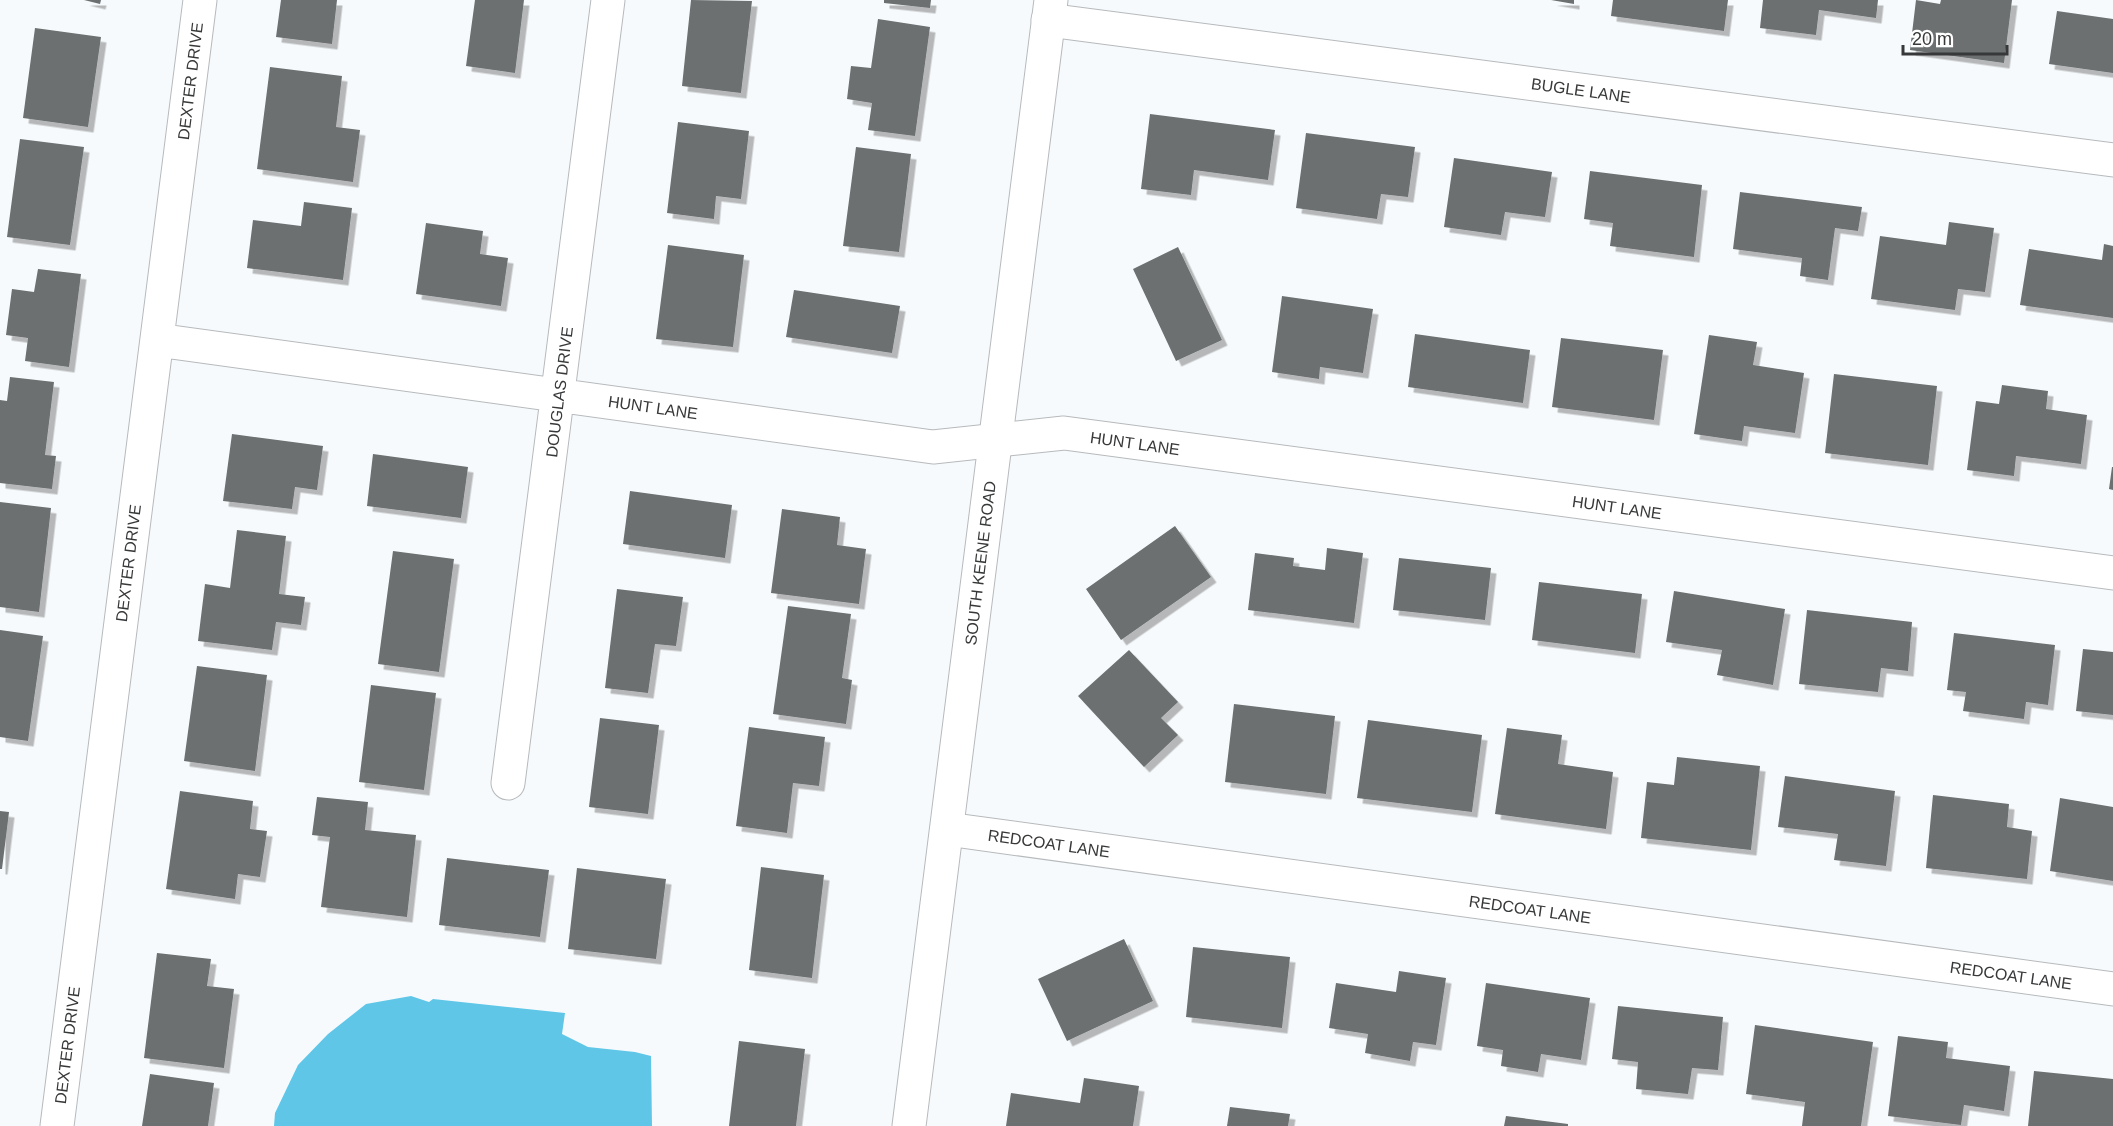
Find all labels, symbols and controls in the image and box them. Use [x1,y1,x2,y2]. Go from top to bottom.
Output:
scale bar [1903,18,2006,56]
street label: DEXTER DRIVE [175,21,206,141]
text: 20 m [1912,29,1952,49]
street label: BUGLE LANE [1530,75,1632,106]
street label: DOUGLAS DRIVE [543,326,576,458]
street label: HUNT LANE [607,393,699,422]
street label: HUNT LANE [1089,429,1181,458]
street label: SOUTH KEENE ROAD [962,480,999,646]
street label: HUNT LANE [1571,493,1663,522]
street label: DEXTER DRIVE [113,503,144,623]
street label: REDCOAT LANE [987,827,1111,860]
street label: REDCOAT LANE [1468,893,1592,926]
street label: REDCOAT LANE [1949,959,2073,992]
street label: DEXTER DRIVE [52,985,83,1105]

